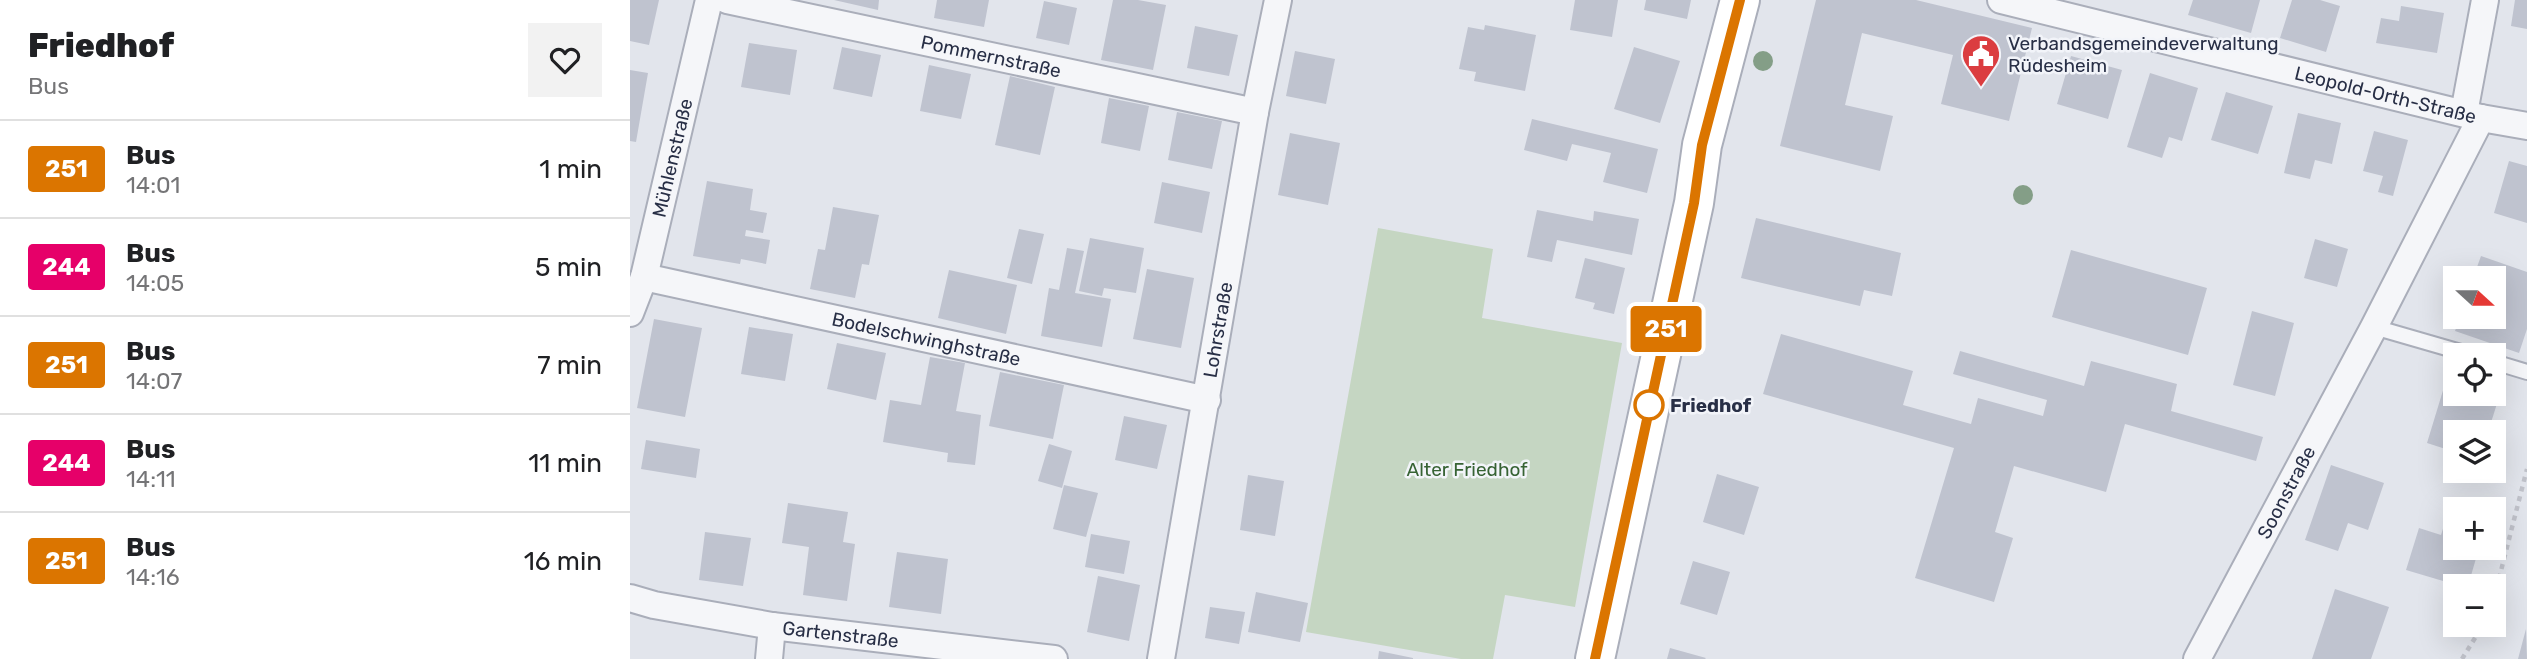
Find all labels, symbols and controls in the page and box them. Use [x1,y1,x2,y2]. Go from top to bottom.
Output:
button: heart [528,23,602,97]
text: Friedhof [28,26,174,65]
street label: Pommernstraße [919,30,1063,83]
place label: Verbandsgemeindeverwaltung Rüdesheim [2008,32,2279,77]
public building icon: Verbandsgemeindeverwaltung Rüdesheim [1960,33,2002,88]
street label: Leopold-Orth-Straße [2292,62,2479,128]
text: Bus [28,72,69,100]
street label: Mühlenstraße [647,96,698,220]
text: Bus [126,140,175,171]
text: 1 min [539,154,602,185]
text: 251 [45,155,88,183]
text: 14:01 [126,171,180,199]
text: Bus [126,238,175,269]
text: 5 min [535,252,602,283]
text: 244 [42,253,91,281]
north arrow [2443,266,2506,329]
map controls [2443,266,2506,637]
text: 14:05 [126,269,184,297]
street label: Lohrstraße [1199,280,1238,380]
line badge: 251 [1626,306,1706,352]
street label: Bodelschwinghstraße [830,307,1023,371]
text: 251 [1645,315,1687,343]
text: Bus [126,336,175,367]
button: locate [2443,343,2506,406]
text: 7 min [537,350,602,381]
text: 251 [45,351,88,379]
text: 14:07 [126,367,182,395]
marker: Friedhof [1634,390,1664,420]
place label: Friedhof [1670,394,1752,417]
button: layers [2443,420,2506,483]
text: Bus [126,434,175,465]
street label: Soonstraße [2252,442,2320,543]
text: 11 min [528,448,602,479]
text: 244 [42,449,91,477]
park label: Alter Friedhof [1406,458,1528,481]
text: 14:11 [126,465,176,493]
button: + [2443,497,2506,560]
text: Bus [126,532,175,563]
text: 16 min [524,546,602,577]
text: 251 [45,547,88,575]
text: 14:16 [126,563,180,591]
button: − [2443,574,2506,637]
street label: Gartenstraße [781,616,900,653]

